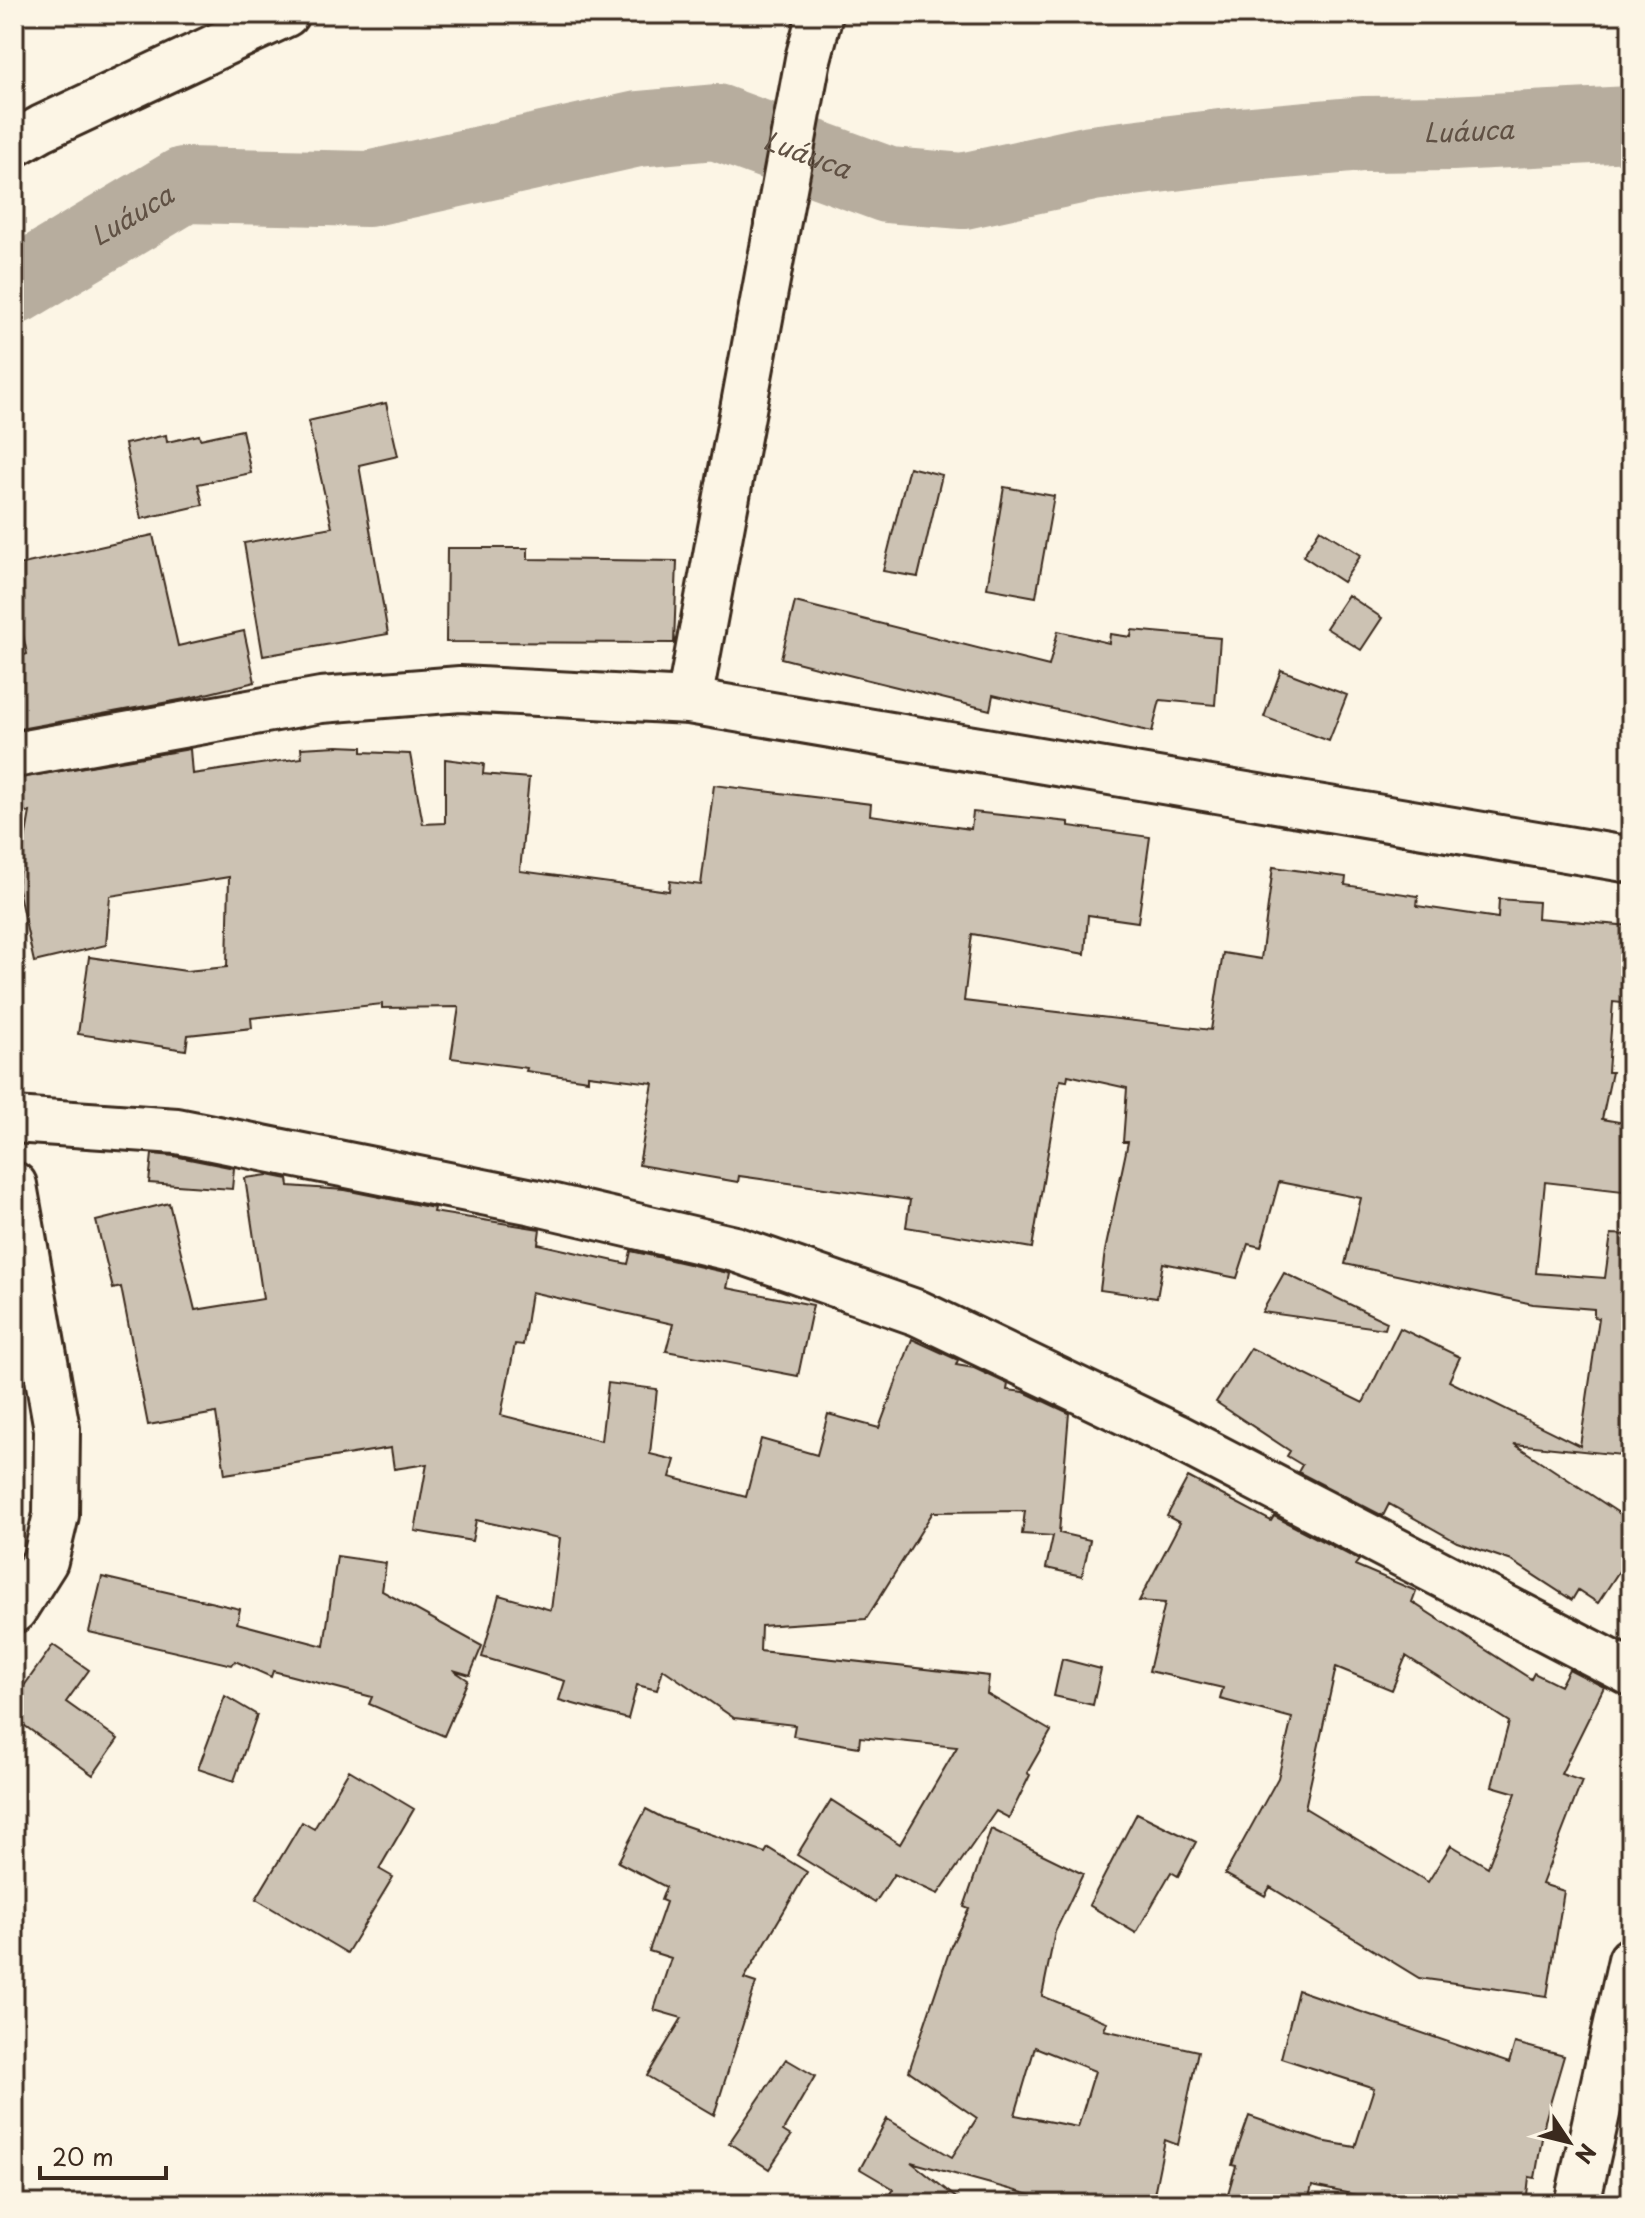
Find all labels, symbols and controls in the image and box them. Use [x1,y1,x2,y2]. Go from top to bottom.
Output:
water label: Luáuca [1423,109,1516,151]
water label: Luáuca [758,120,857,188]
water label: Luáuca [83,174,181,255]
north arrow [1529,2102,1609,2182]
scale bar [40,2130,166,2180]
text: 20 m [52,2138,114,2174]
text: N [1568,2138,1605,2171]

